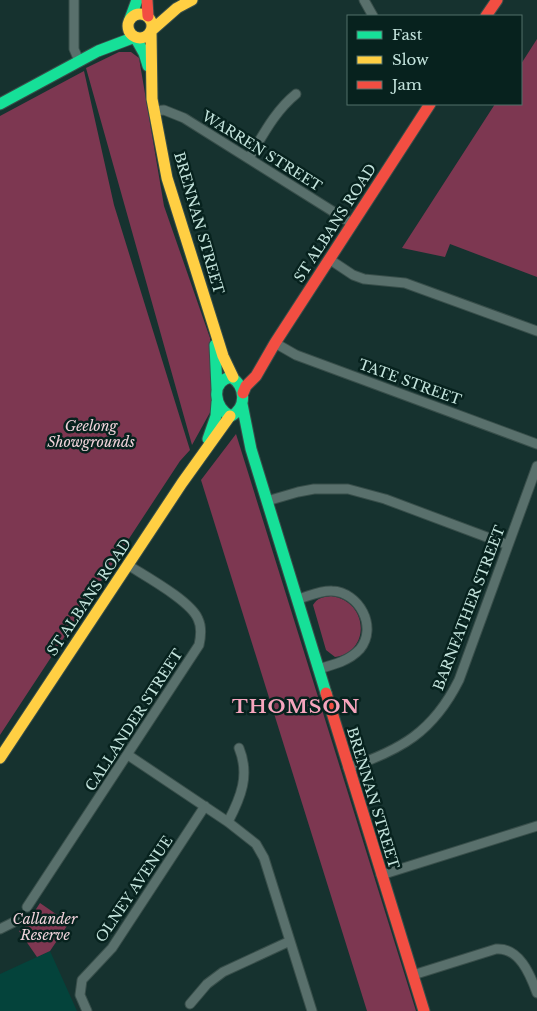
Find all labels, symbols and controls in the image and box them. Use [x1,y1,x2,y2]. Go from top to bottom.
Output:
legend [347,15,522,105]
text: Fast [392,25,423,44]
text: Slow [392,50,429,69]
text: Jam [390,75,422,94]
street label: WARREN STREET [198,106,325,195]
street label: BRENNAN STREET [170,150,228,296]
street label: ST ALBANS ROAD [290,160,380,286]
street label: TATE STREET [356,355,464,409]
park label: Geelong Showgrounds [47,417,135,451]
street label: BARNFATHER STREET [429,523,509,693]
street label: ST ALBANS ROAD [43,535,135,659]
street label: CALLANDER STREET [81,646,187,794]
district label: THOMSON [232,695,360,718]
street label: BRENNAN STREET [343,725,403,871]
street label: OLNEY AVENUE [92,832,176,946]
park label: Callander Reserve [13,910,78,944]

